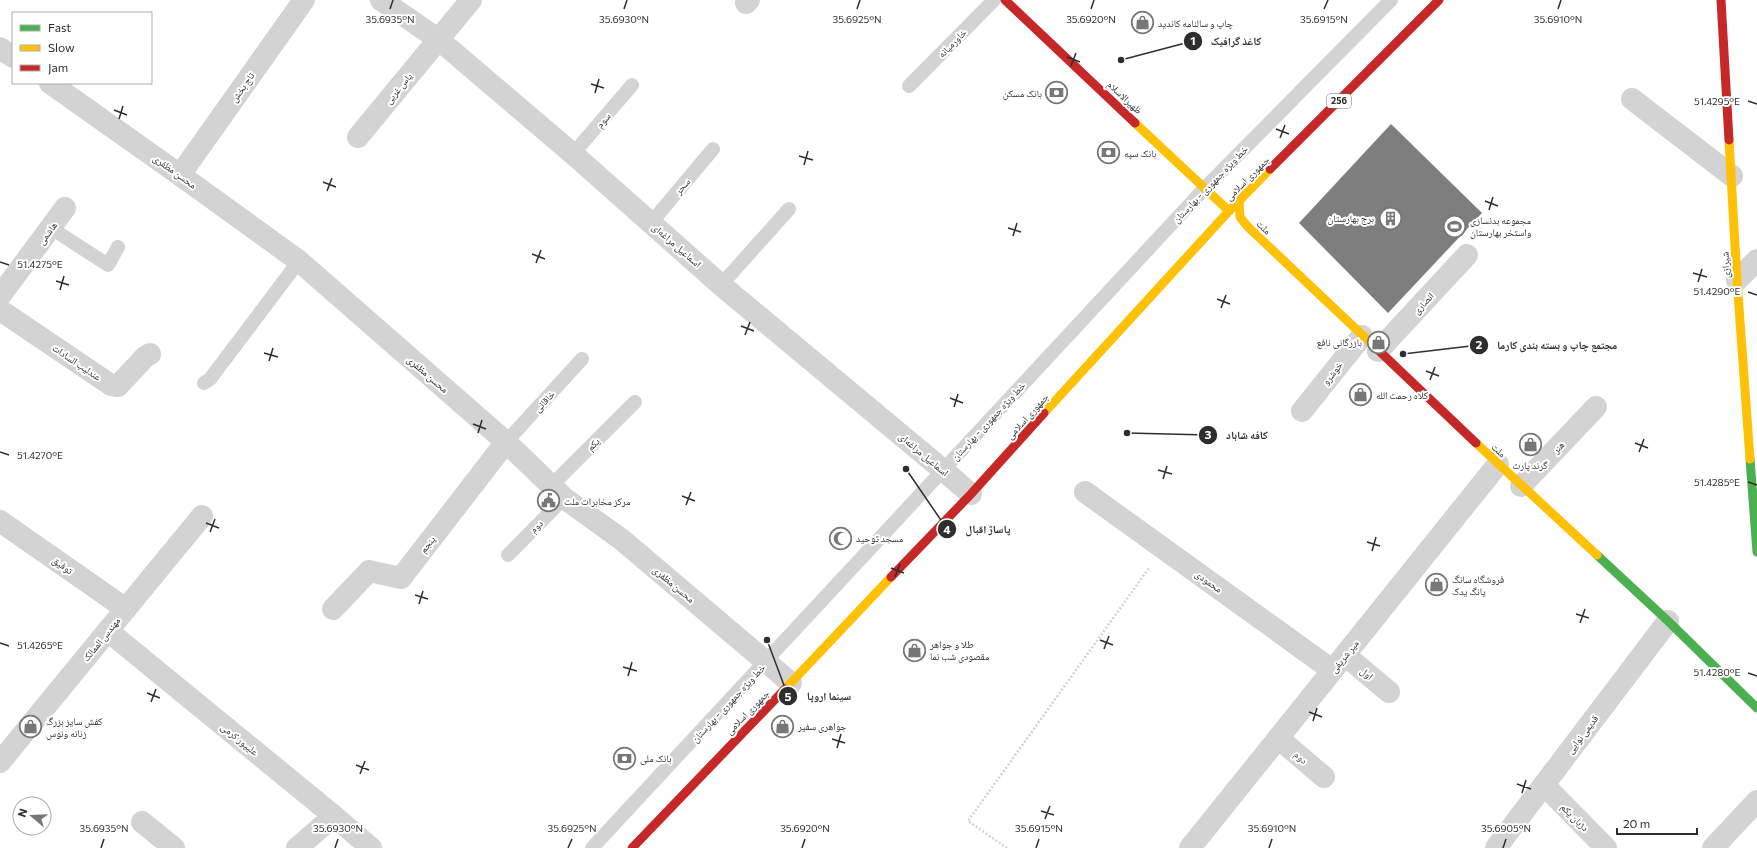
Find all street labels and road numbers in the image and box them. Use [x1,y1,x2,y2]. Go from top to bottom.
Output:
street label: خاورمیانه [935,26,969,60]
street label: تاج بخش [227,70,257,105]
street label: یاس غربی [382,70,415,107]
street label: ظهیرالاسلام [1104,78,1145,118]
road number: 256 [1327,94,1351,108]
street label: سوم [593,110,615,131]
street label: خط ویژه جمهوری - بهارستان [1170,142,1251,226]
street label: محسن مظفری [150,151,199,192]
street label: جمهوری اسلامی [1222,153,1273,203]
street label: سحر [671,175,692,197]
street label: ملت [1254,217,1274,237]
street label: هاشمی [35,219,60,247]
street label: اسماعیل مراغه‌ای [649,220,704,270]
street label: شیرازی [1718,251,1733,279]
street label: انصاری [1410,290,1437,317]
street label: عندلیب السادات [50,341,104,383]
street label: محسن مظفری [404,353,451,396]
street label: خوشرو [1319,358,1345,387]
street label: خط ویژه جمهوری - بهارستان [949,379,1029,463]
street label: خاقانی [531,387,558,415]
street label: جمهوری اسلامی [1003,390,1052,442]
street label: اسماعیل مراغه‌ای [896,430,951,479]
street label: یکم [584,435,603,454]
street label: هنر [1549,438,1567,456]
street label: ملت [1489,440,1509,460]
street label: دوم [527,517,547,537]
street label: پنجم [417,533,439,556]
street label: توفیق [50,554,76,577]
street label: محسن مظفری [650,563,698,606]
street label: محمودی [1193,567,1225,596]
street label: مهندس‌ الممالک [80,614,123,664]
street label: میر شریفی [1327,637,1362,676]
street label: خط ویژه جمهوری - بهارستان [689,661,769,745]
street label: اول [1358,664,1376,683]
street label: جمهوری اسلامی [723,687,772,738]
street label: قدیمی نوایی [1564,712,1601,756]
street label: علیپور کرمی [218,720,261,759]
street label: دوم [1291,748,1310,768]
street label: دژبان یکم [1557,801,1591,835]

